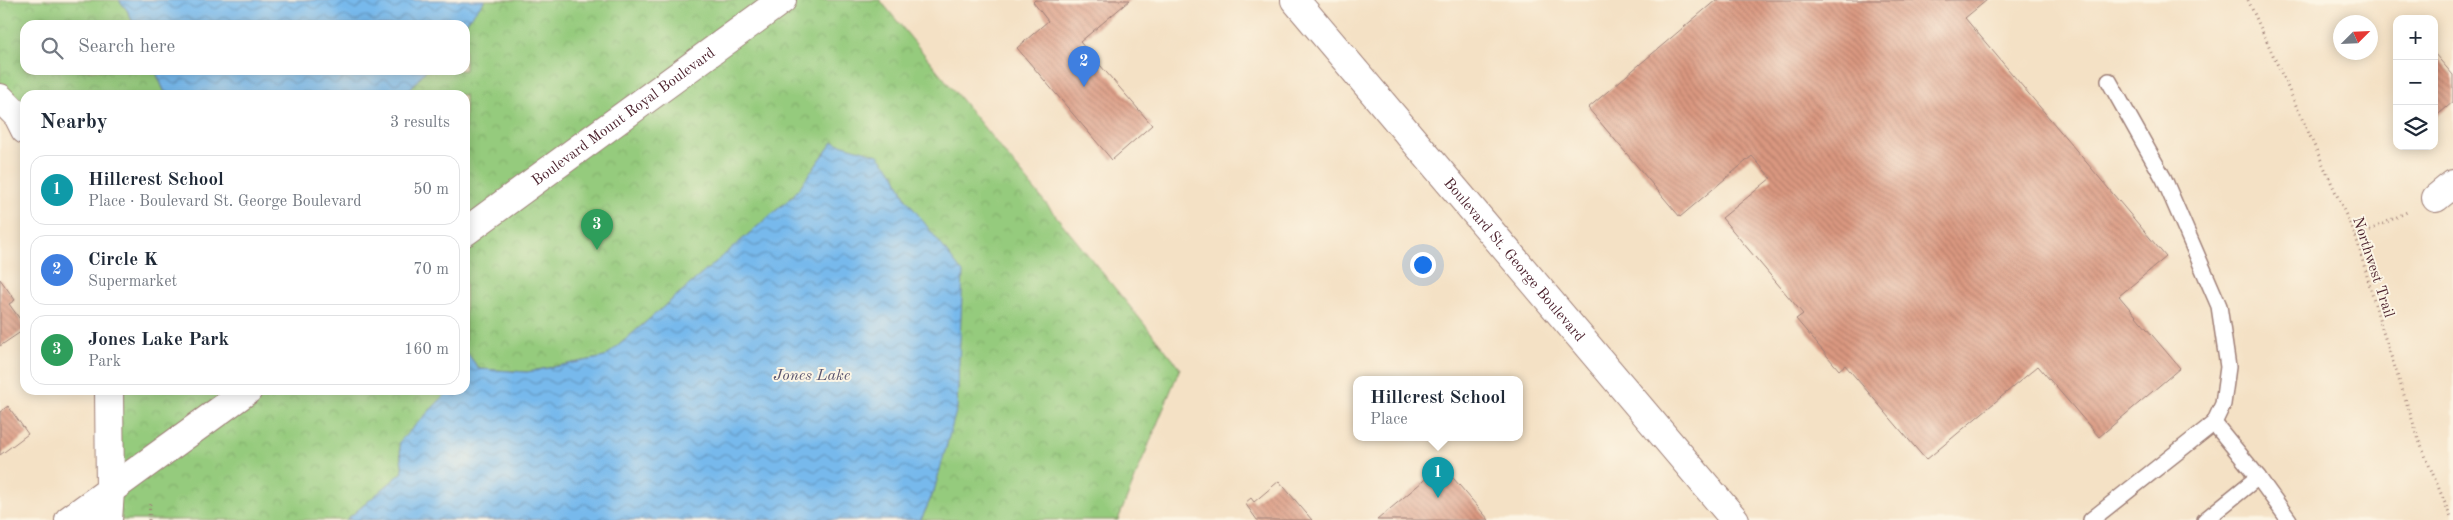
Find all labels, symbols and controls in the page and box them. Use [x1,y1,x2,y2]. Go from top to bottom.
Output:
north arrow [2333,15,2378,60]
map controls [2393,15,2438,150]
button: + [2393,15,2438,60]
search box [20,20,470,75]
icon: search [38,34,66,62]
text: Search here [78,38,175,57]
street label: Boulevard Mount Royal Boulevard [530,46,718,189]
pin: 2 [1068,46,1100,87]
button: − [2393,60,2438,105]
button: layers [2393,105,2438,150]
text: Nearby [40,112,108,133]
text: 3 results [390,115,450,131]
text: Hillcrest School [88,171,224,190]
street label: Boulevard St. George Boulevard [1440,176,1587,345]
text: 1 [52,182,62,198]
text: 50 m [413,182,449,198]
text: Place · Boulevard St. George Boulevard [88,194,362,210]
pin: 3 [581,209,613,250]
street label: Northwest Trail [2349,215,2396,320]
text: Circle K [88,251,158,270]
your location [1410,252,1436,278]
text: 2 [52,262,62,278]
text: 70 m [413,262,449,278]
text: Supermarket [88,274,177,290]
text: Jones Lake Park [88,331,229,350]
text: 3 [52,342,62,358]
text: 160 m [404,342,449,358]
text: Park [88,354,121,370]
water label: Jones Lake [774,368,851,384]
popup [1353,376,1523,441]
text: Hillcrest School [1370,389,1506,408]
text: Place [1370,412,1408,428]
pin: 1 [1422,457,1454,498]

